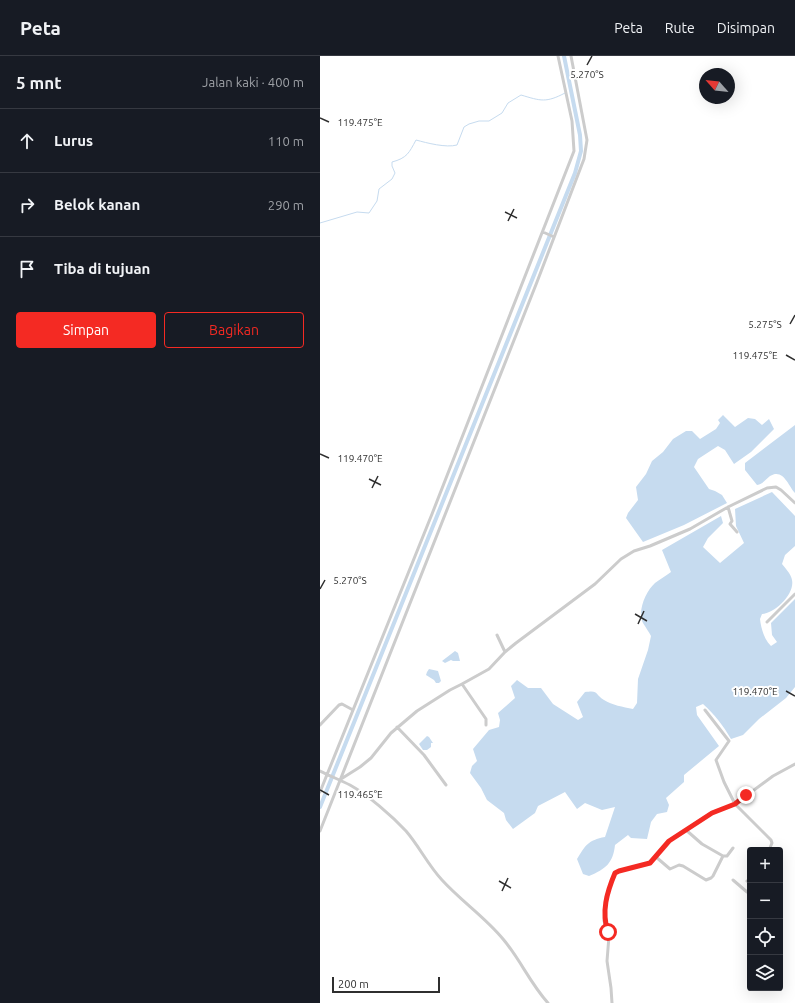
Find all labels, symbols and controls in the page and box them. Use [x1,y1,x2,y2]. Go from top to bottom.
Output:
text: Peta [20,17,61,39]
text: Peta [614,20,643,36]
text: Rute [665,20,695,36]
text: Disimpan [717,20,775,36]
north arrow [699,68,735,104]
text: 5.270°S [570,69,604,80]
text: 5 mnt [16,73,62,92]
text: Jalan kaki · 400 m [202,75,304,89]
text: 119.475°E [337,117,383,128]
icon: ahead [16,130,38,152]
text: Lurus [54,132,93,149]
text: 110 m [268,134,304,148]
icon: right [16,194,38,216]
text: Belok kanan [54,196,140,213]
text: 290 m [268,198,304,212]
icon: arrive [16,258,38,280]
text: Tiba di tujuan [54,260,150,277]
button: Simpan [16,312,156,348]
button: Bagikan [164,312,304,348]
text: 5.275°S [748,319,782,330]
text: 119.475°E [732,350,778,361]
text: 119.470°E [337,453,383,464]
text: 5.270°S [333,575,367,586]
text: 119.470°E [732,686,778,697]
route end [737,786,755,804]
text: 119.465°E [337,789,383,800]
map controls [747,847,783,991]
button: + [747,847,783,883]
button: − [747,883,783,919]
button: locate [747,919,783,955]
route start [599,923,617,941]
button: layers [747,955,783,991]
scale bar [332,975,440,994]
text: 200 m [338,978,369,990]

